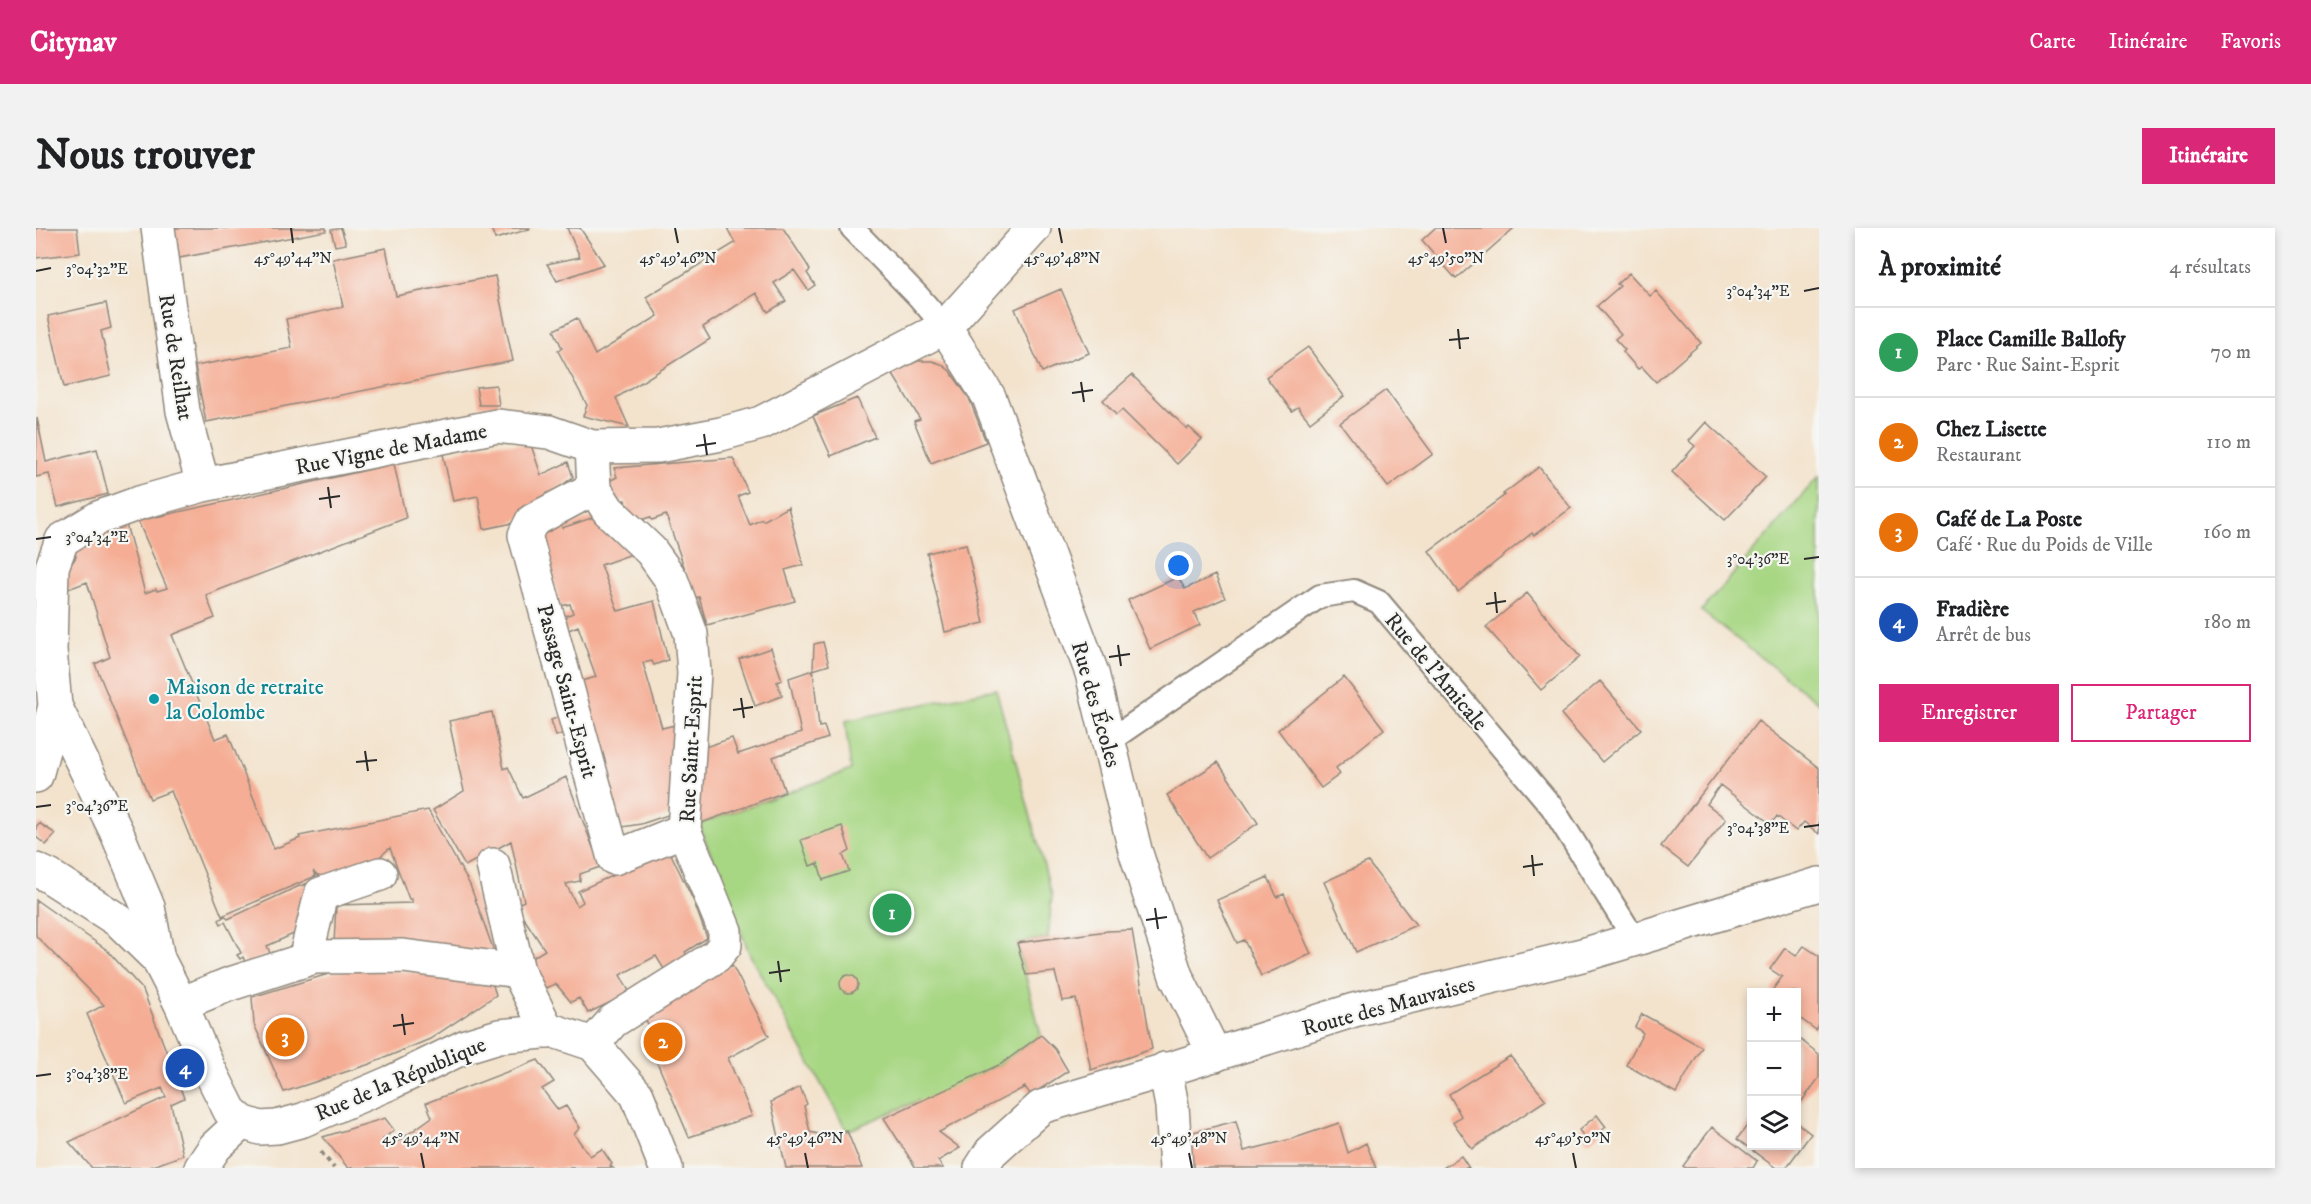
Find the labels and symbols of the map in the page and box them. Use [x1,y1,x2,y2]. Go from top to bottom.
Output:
text: 45°49'44"N [254,249,332,268]
text: 45°49'46"N [640,249,716,268]
text: 45°49'48"N [1024,249,1100,268]
text: 45°49'50"N [1408,249,1484,268]
text: 3°04'32"E [66,260,128,279]
text: 3°04'34"E [1726,282,1790,301]
street label: Rue de Reilhat [152,292,199,422]
street label: Rue Vigne de Madame [293,418,489,481]
text: 3°04'34"E [65,528,129,547]
text: 3°04'36"E [1727,550,1790,569]
your location [1164,551,1193,580]
street label: Passage Saint-Esprit [530,601,603,781]
street label: Rue de l'Amicale [1379,607,1493,737]
street label: Rue des Écoles [1065,638,1126,771]
place label: Maison de retraite la Colombe [166,674,324,726]
street label: Rue Saint-Esprit [674,675,709,824]
marker: Maison de retraite la Colombe [147,692,161,706]
text: 3°04'36"E [66,797,129,816]
text: 3°04'38"E [1727,819,1789,838]
pin: 1 [872,890,912,936]
street label: Route des Mauvaises [1299,970,1478,1042]
pin: 3 [266,1014,304,1060]
pin: 2 [644,1020,682,1064]
street label: Rue de la République [311,1031,490,1128]
pin: 4 [166,1046,204,1090]
text: 3°04'38"E [66,1065,128,1084]
text: 45°49'44"N [382,1129,460,1148]
text: 45°49'46"N [767,1129,843,1148]
text: 45°49'48"N [1151,1129,1227,1148]
text: 45°49'50"N [1535,1129,1611,1148]

